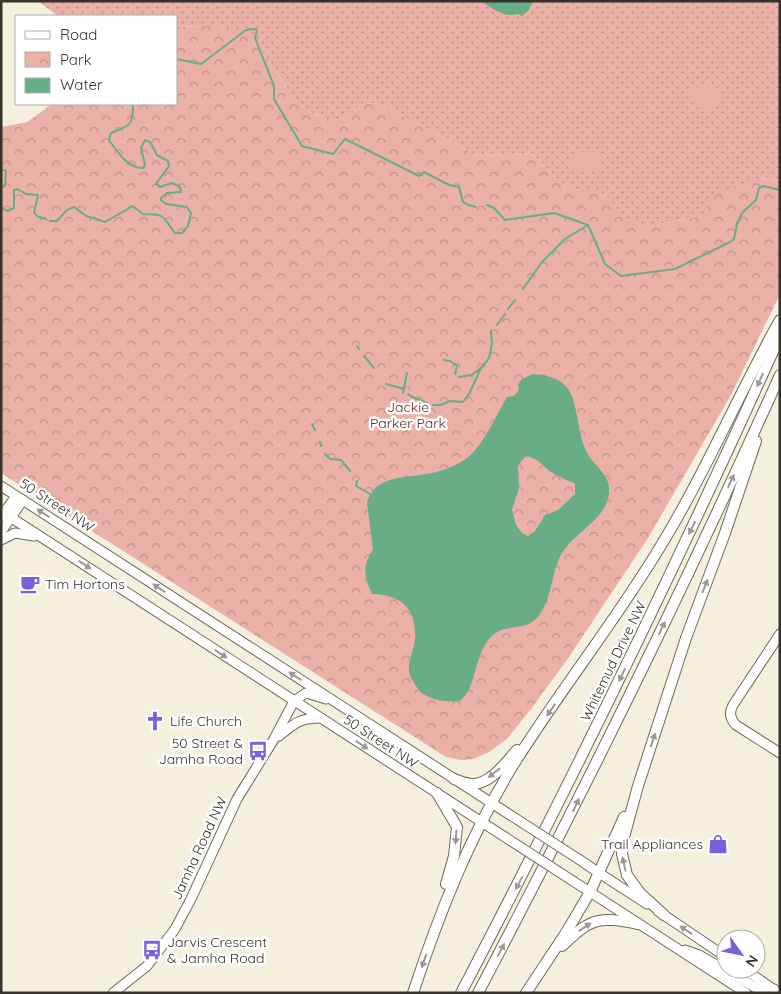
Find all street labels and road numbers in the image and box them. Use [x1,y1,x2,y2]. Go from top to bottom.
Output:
street label: 50 Street NW [16,474,98,536]
street label: Whitemud Drive NW [576,598,650,724]
street label: 50 Street NW [340,710,422,772]
street label: Jamha Road NW [167,793,231,902]

